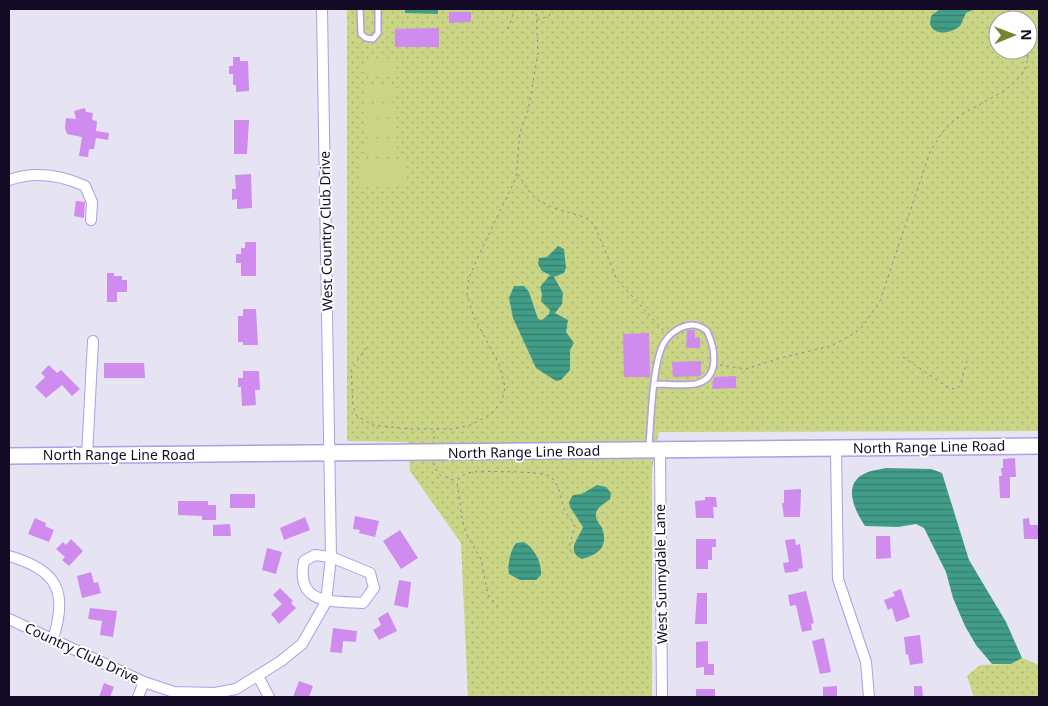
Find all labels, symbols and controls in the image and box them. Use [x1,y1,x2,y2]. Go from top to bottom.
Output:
north arrow [988,10,1038,60]
text: N [1017,29,1036,41]
street label: West Country Club Drive [315,151,336,311]
street label: North Range Line Road [853,436,1005,457]
street label: North Range Line Road [448,441,600,462]
street label: North Range Line Road [43,445,195,464]
street label: West Sunnydale Lane [650,504,671,644]
street label: Country Club Drive [22,618,143,687]

